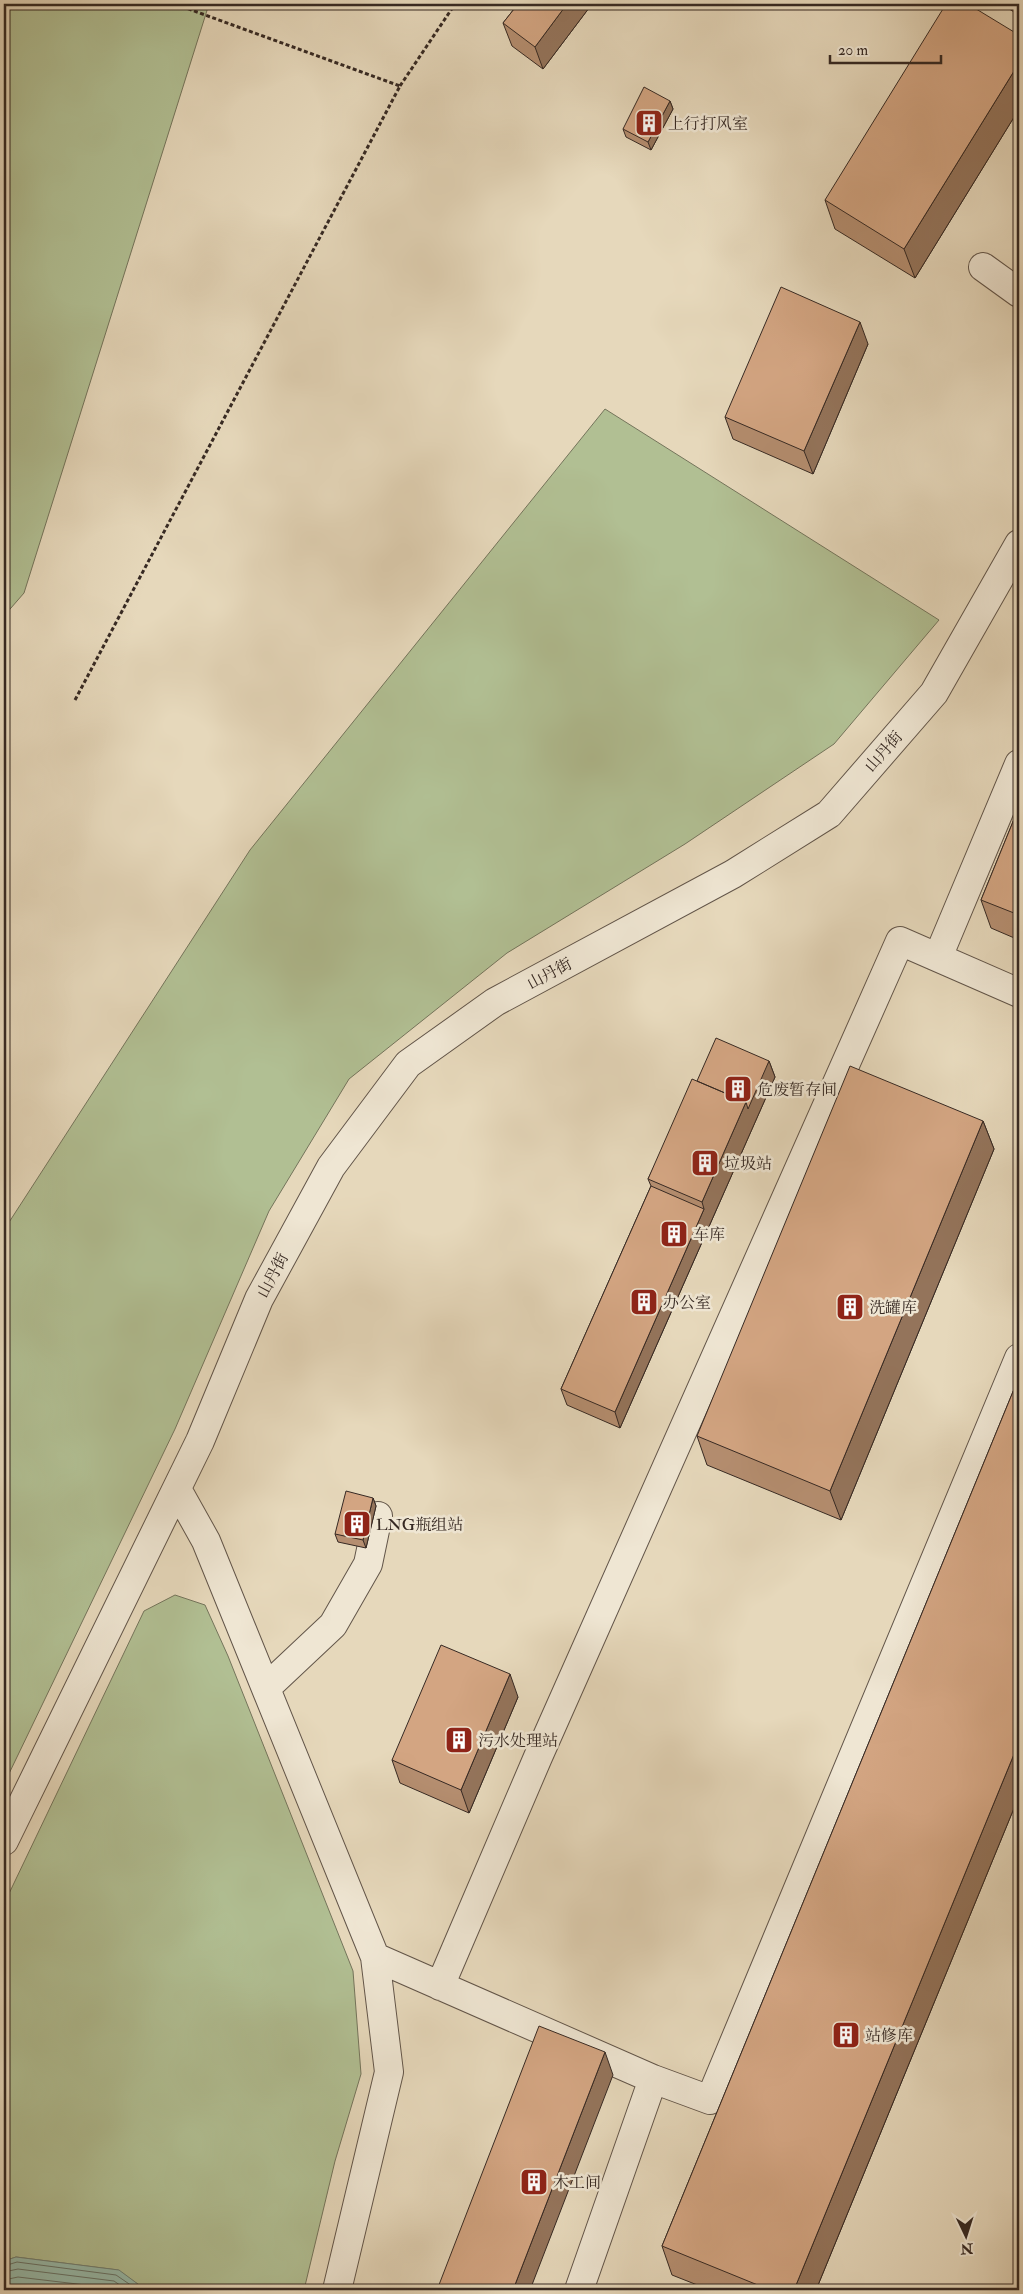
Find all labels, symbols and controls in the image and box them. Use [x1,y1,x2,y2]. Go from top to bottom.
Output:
scale bar [830,32,942,64]
text: 20 m [838,41,868,60]
building icon: 上行打风室 [634,108,664,138]
place label: 上行打风室 [668,114,748,134]
street label: 山丹街 [860,727,907,776]
street label: 山丹街 [524,954,575,994]
building icon: 危废暂存间 [723,1074,753,1104]
place label: 危废暂存间 [757,1080,837,1100]
building icon: 垃圾站 [690,1148,720,1178]
place label: 垃圾站 [724,1154,772,1174]
building icon: 车库 [659,1219,689,1249]
place label: 车库 [693,1225,725,1245]
street label: 山丹街 [253,1250,293,1301]
building icon: 办公室 [629,1287,659,1317]
building icon: 洗罐库 [835,1292,865,1322]
place label: 办公室 [663,1293,711,1313]
place label: 洗罐库 [869,1298,917,1318]
building icon: LNG瓶组站 [342,1509,372,1539]
place label: LNG瓶组站 [376,1515,463,1535]
building icon: 污水处理站 [444,1725,474,1755]
place label: 污水处理站 [478,1731,558,1751]
building icon: 站修库 [831,2020,861,2050]
place label: 站修库 [865,2026,913,2046]
building icon: 木工间 [519,2167,549,2197]
place label: 木工间 [553,2173,601,2193]
north arrow [940,2212,990,2262]
text: N [960,2239,975,2257]

